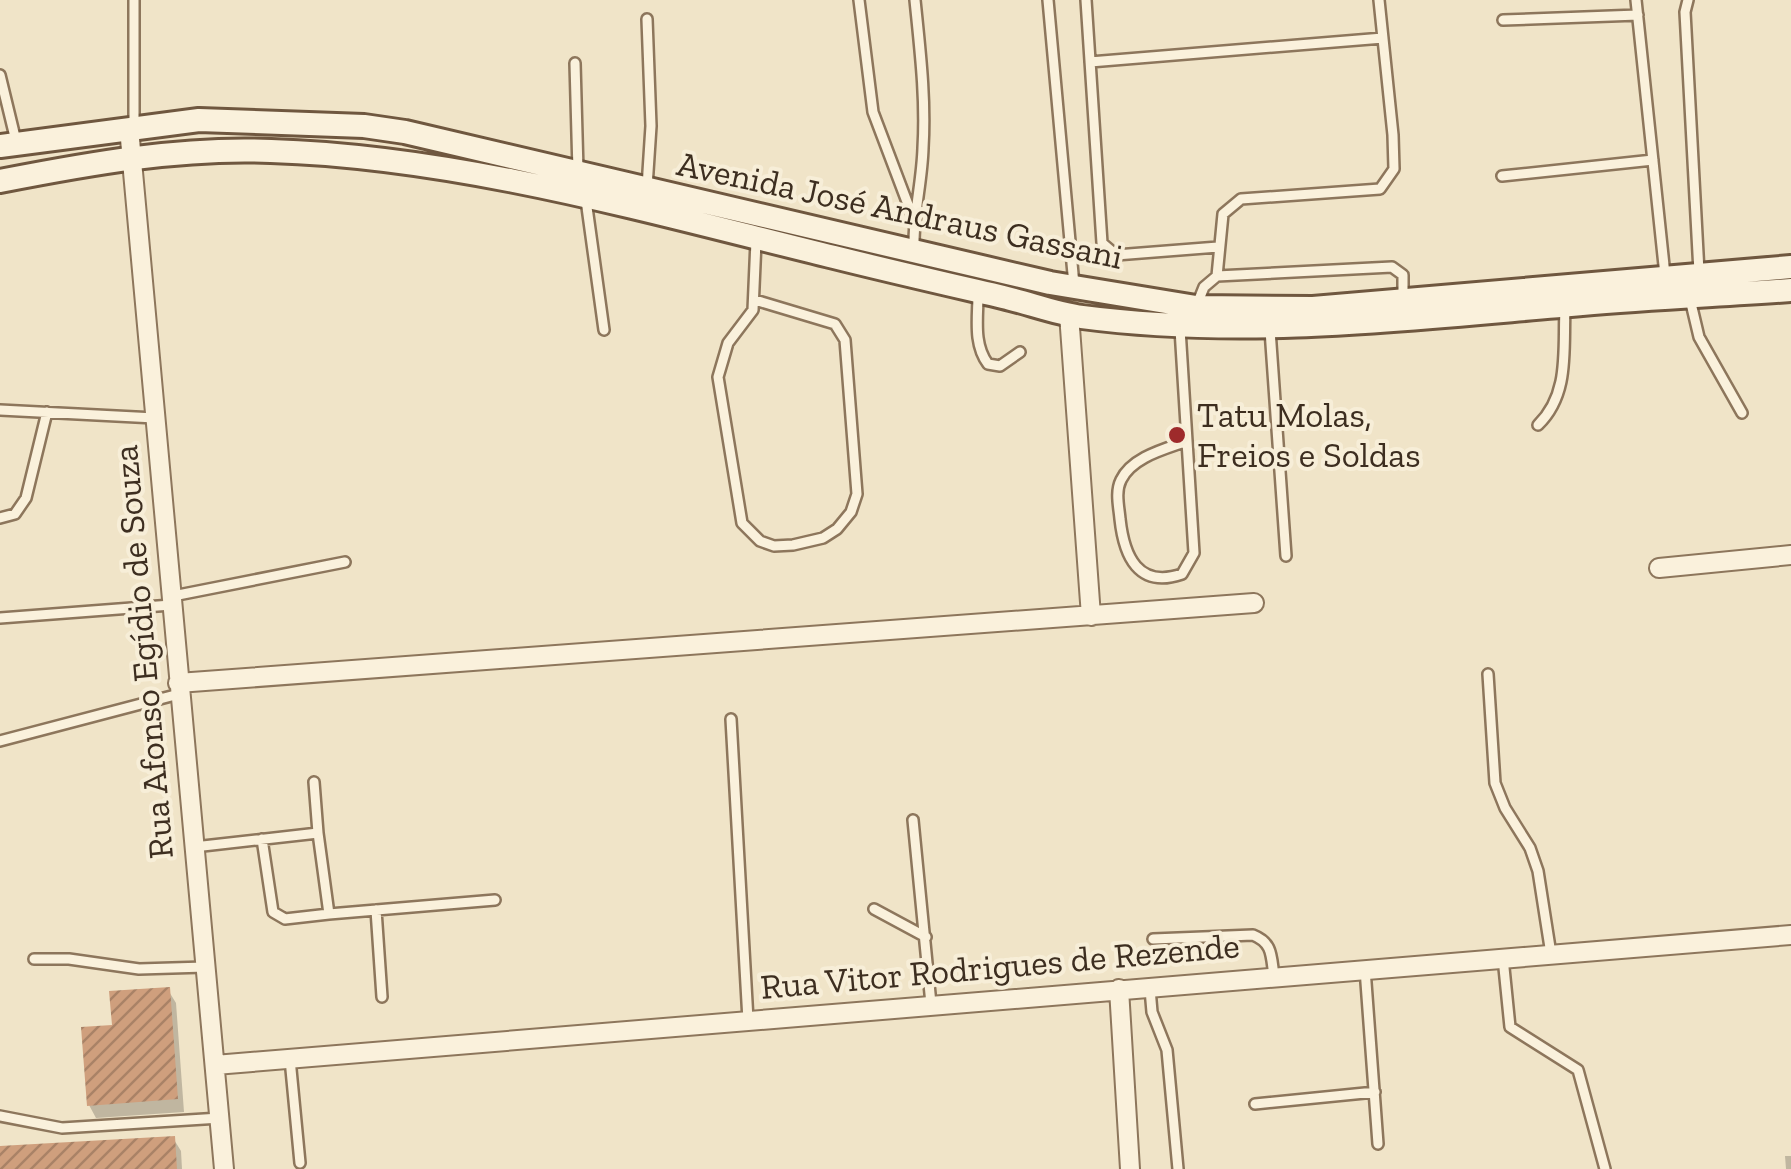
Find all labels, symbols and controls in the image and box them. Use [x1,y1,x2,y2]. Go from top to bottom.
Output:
street label: Avenida José Andraus Gassani [673,142,1127,278]
place label: Tatu Molas, Freios e Soldas [1197,394,1420,476]
marker: Tatu Molas, Freios e Soldas [1166,424,1188,446]
street label: Rua Afonso Egídio de Souza [104,443,182,861]
street label: Rua Vitor Rodrigues de Rezende [759,924,1241,1008]

